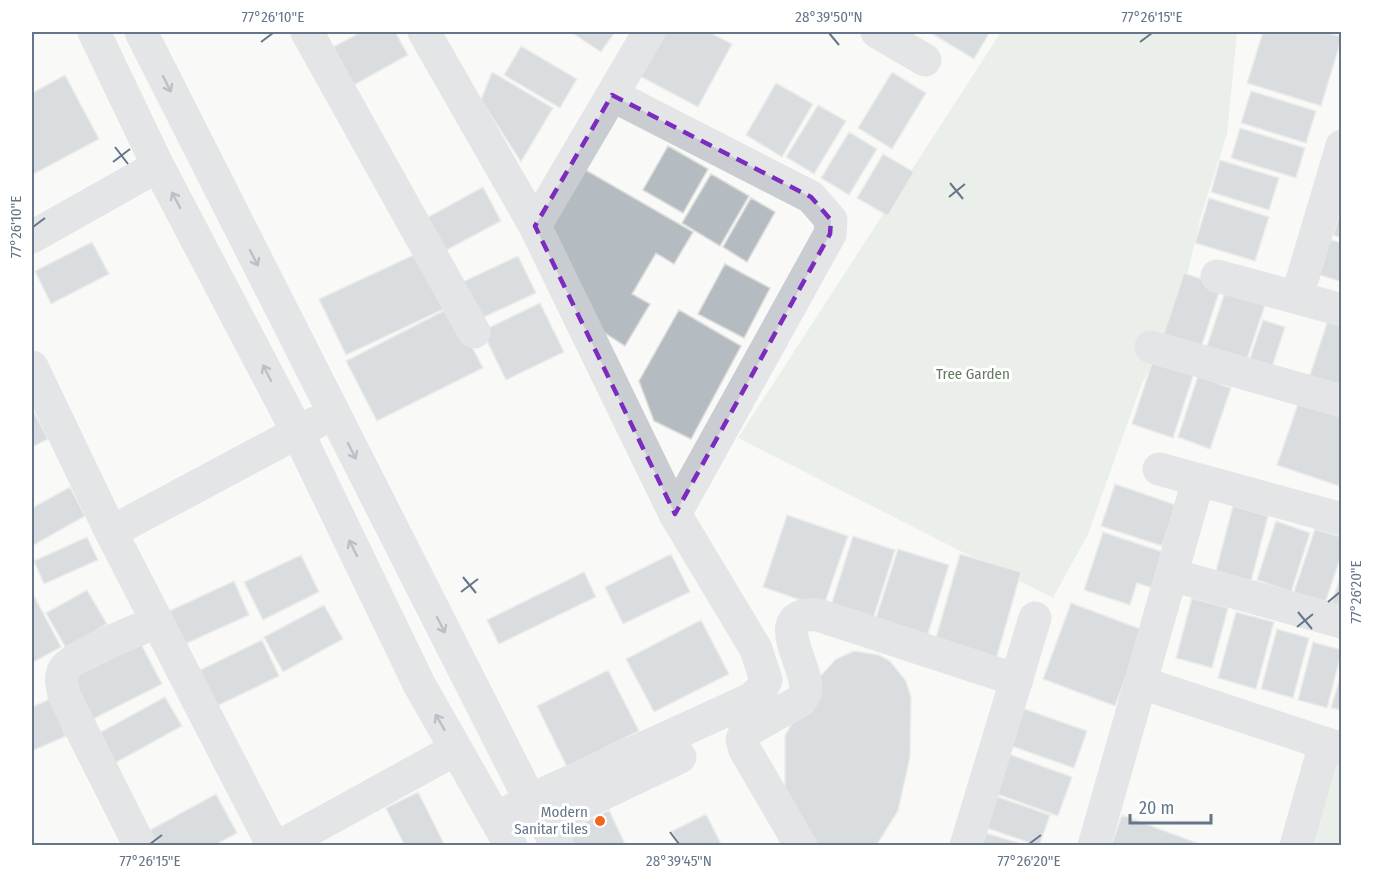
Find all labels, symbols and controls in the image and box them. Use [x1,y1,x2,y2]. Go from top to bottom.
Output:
text: 77°26'10"E [242,8,304,26]
text: 28°39'50"N [795,8,863,26]
text: 77°26'15"E [1121,8,1183,26]
one-way arrow [162,74,173,92]
one-way arrow [170,192,182,209]
text: 77°26'10"E [7,196,25,258]
one-way arrow [249,249,261,267]
one-way arrow [260,364,272,382]
park label: Tree Garden [936,365,1010,383]
one-way arrow [347,441,358,459]
one-way arrow [346,539,358,557]
text: 77°26'20"E [1347,560,1365,624]
one-way arrow [435,615,447,633]
one-way arrow [434,714,446,731]
scale bar [1130,787,1211,825]
text: 20 m [1139,797,1174,819]
place label: Modern Sanitar tiles [514,803,588,838]
marker: Modern Sanitar tiles [593,814,607,828]
text: 77°26'15"E [119,852,181,870]
text: 28°39'45"N [646,852,712,870]
text: 77°26'20"E [997,852,1061,870]

